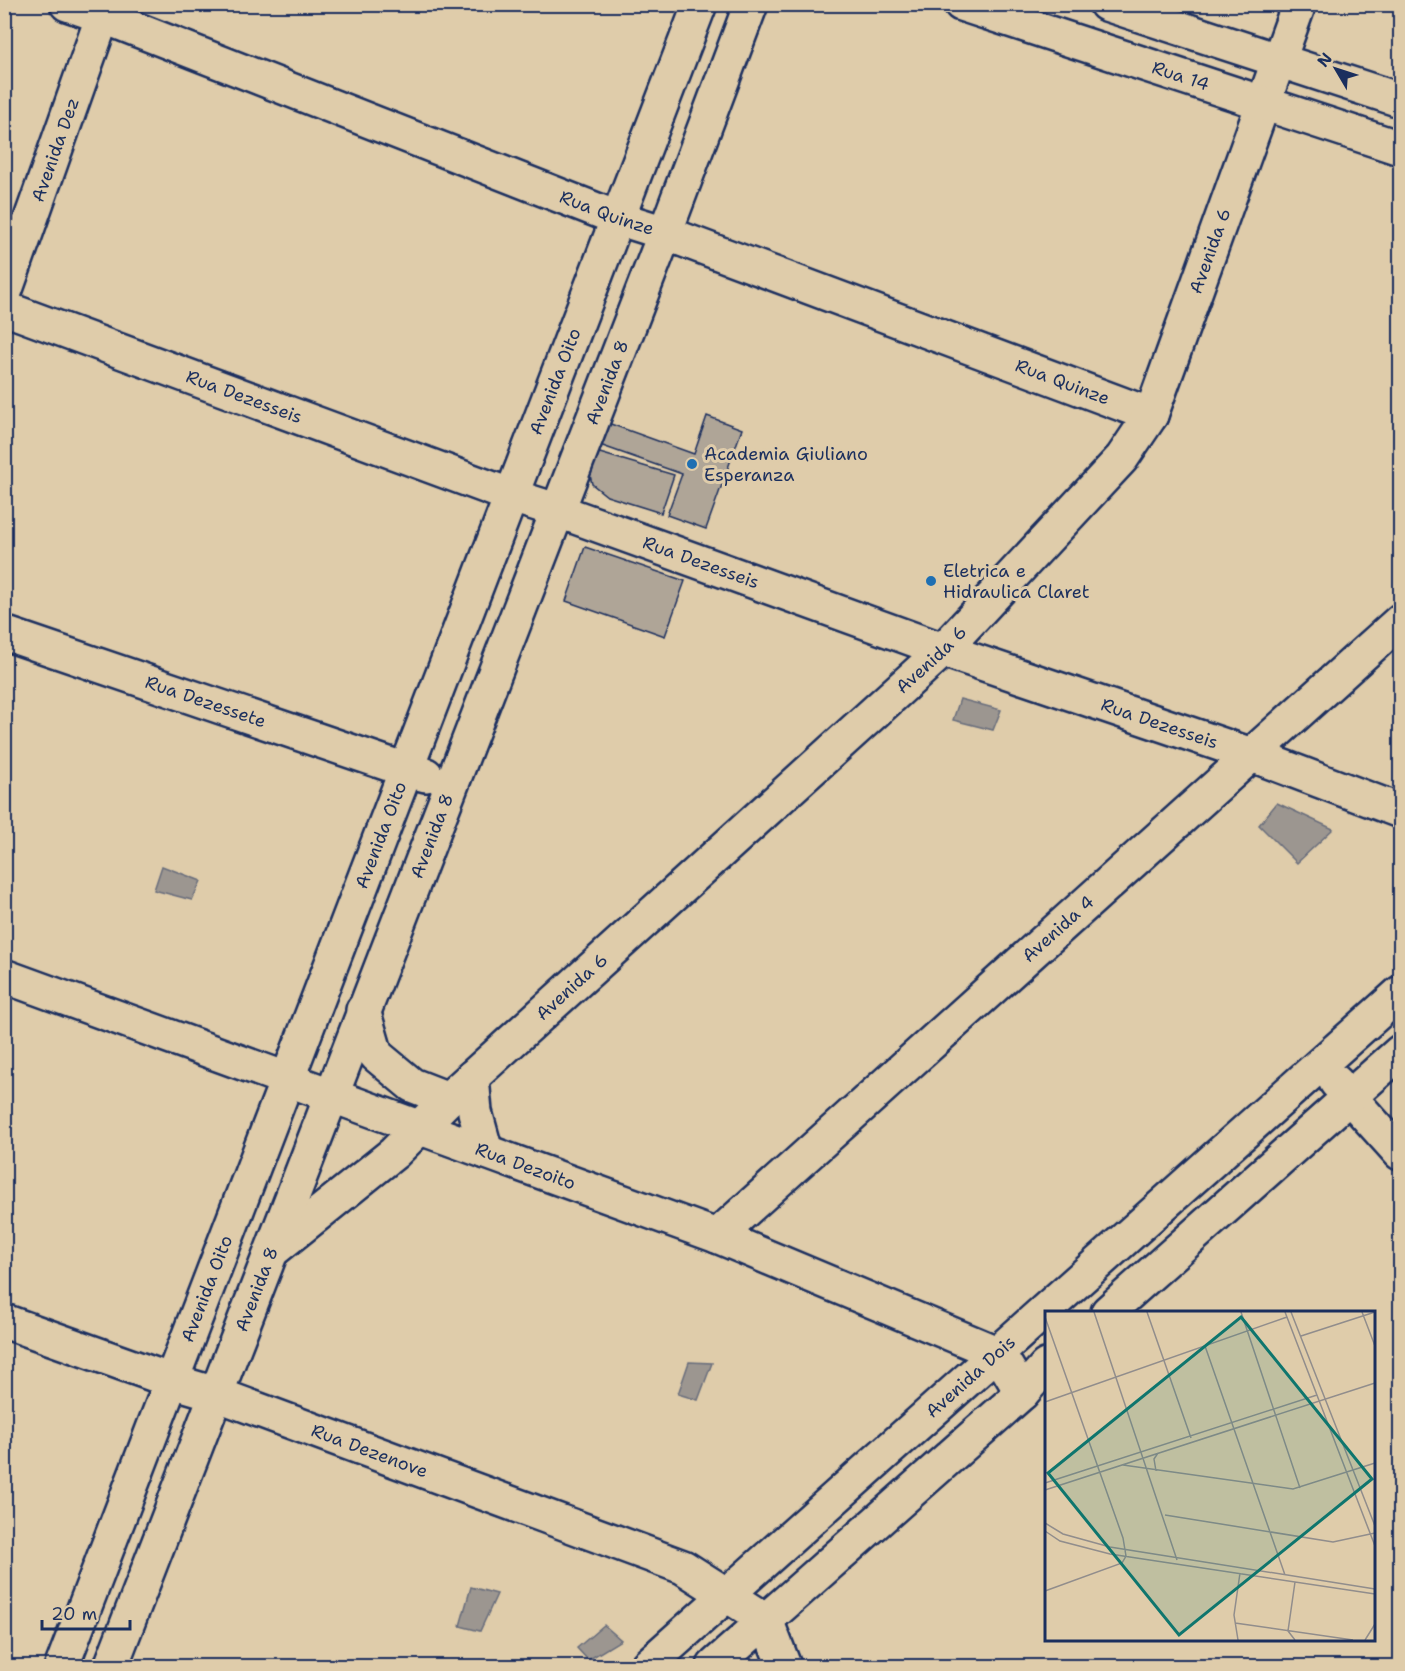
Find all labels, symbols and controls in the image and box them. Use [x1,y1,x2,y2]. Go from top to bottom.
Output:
north arrow [1306,39,1366,99]
text: N [1313,48,1337,71]
street label: Rua 14 [1149,55,1212,97]
street label: Avenida Dez [26,94,85,205]
street label: Rua Quinze [556,185,657,241]
street label: Avenida 6 [1184,205,1237,297]
street label: Avenida Oito [524,324,587,438]
street label: Avenida 8 [580,337,634,429]
street label: Rua Quinze [1012,353,1113,410]
street label: Rua Dezesseis [183,364,306,429]
place label: Academia Giuliano Esperanza [704,442,868,487]
marker: Academia Giuliano Esperanza [685,457,699,471]
street label: Rua Dezesseis [639,530,762,594]
place label: Eletrica e Hidraulica Claret [943,559,1090,604]
marker: Eletrica e Hidraulica Claret [924,574,938,588]
street label: Avenida 6 [891,620,972,699]
street label: Rua Dezessete [142,670,269,733]
street label: Rua Dezesseis [1098,693,1221,755]
street label: Avenida Oito [350,778,412,892]
street label: Avenida 8 [405,790,459,882]
street label: Avenida 4 [1017,890,1099,968]
street label: Avenida 6 [531,948,613,1026]
street label: Rua Dezoito [472,1137,579,1195]
street label: Avenida Oito [175,1232,238,1346]
street label: Avenida 8 [229,1243,284,1335]
inset map [1045,1311,1375,1641]
street label: Avenida Dois [921,1330,1021,1423]
street label: Rua Dezenove [308,1418,431,1483]
scale bar [42,1593,130,1631]
text: 20 m [51,1602,97,1626]

